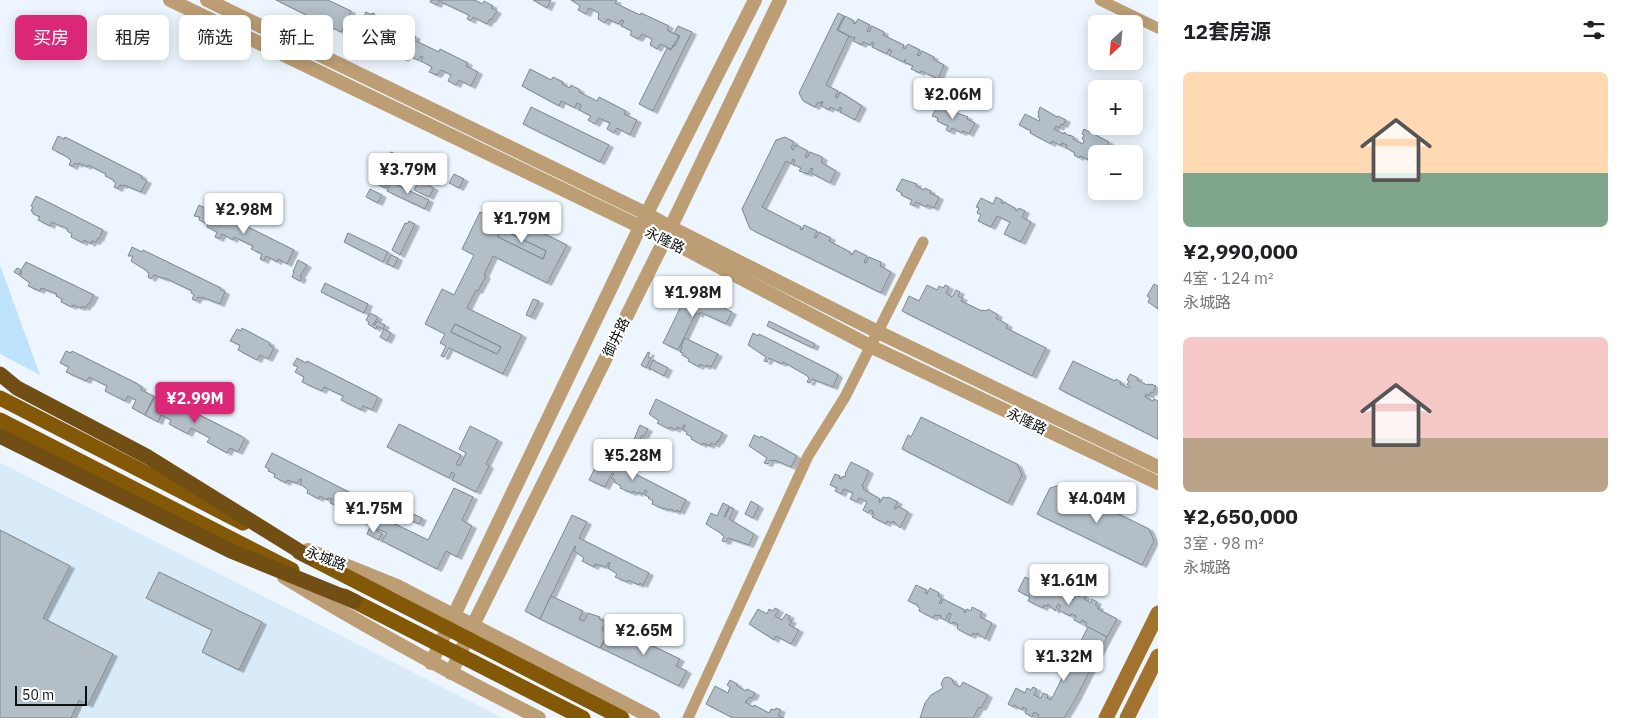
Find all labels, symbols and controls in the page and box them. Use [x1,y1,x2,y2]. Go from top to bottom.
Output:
chip: 买房 [15,15,87,60]
chip: 租房 [97,15,169,60]
chip: 筛选 [179,15,251,60]
chip: 新上 [261,15,333,60]
chip: 公寓 [343,15,415,60]
north arrow [1088,15,1142,70]
map controls [1088,15,1143,200]
icon: filters [1580,16,1608,44]
text: 12套房源 [1183,17,1271,45]
pin: ¥2.06M [912,78,994,120]
button: + [1088,80,1143,135]
text: ¥2.06M [924,84,982,104]
icon: home [1351,105,1441,195]
button: − [1088,145,1143,200]
pin: ¥3.79M [367,152,449,195]
text: ¥3.79M [379,159,437,179]
pin: ¥2.98M [203,192,285,235]
text: ¥2.98M [215,199,273,219]
pin: ¥1.79M [481,202,563,244]
text: ¥1.79M [493,208,551,228]
street label: 永隆路 [642,223,688,257]
text: ¥2,990,000 [1183,237,1298,265]
text: 4室 · 124 m² [1183,268,1273,288]
pin: ¥1.98M [652,276,734,318]
text: ¥1.98M [664,282,722,302]
text: 永城路 [1183,292,1231,312]
street label: 御井路 [599,314,633,360]
icon: home [1351,370,1441,460]
pin: ¥2.99M [154,382,236,424]
text: ¥2.99M [166,388,224,408]
street label: 永隆路 [1004,404,1050,438]
pin: ¥5.28M [592,438,674,481]
text: ¥5.28M [604,445,662,465]
pin: ¥4.04M [1056,482,1138,524]
text: ¥4.04M [1068,488,1126,508]
pin: ¥1.75M [333,492,415,534]
text: ¥1.75M [345,498,403,518]
text: ¥2,650,000 [1183,502,1298,530]
text: 3室 · 98 m² [1183,533,1264,553]
street label: 永城路 [303,542,349,574]
text: 永城路 [1183,557,1231,577]
pin: ¥1.61M [1028,564,1110,606]
text: ¥1.61M [1040,570,1098,590]
pin: ¥2.65M [603,614,685,656]
text: ¥2.65M [615,620,673,640]
pin: ¥1.32M [1023,640,1105,682]
text: ¥1.32M [1035,646,1093,666]
scale bar [15,683,88,706]
text: 50 m [22,686,54,704]

